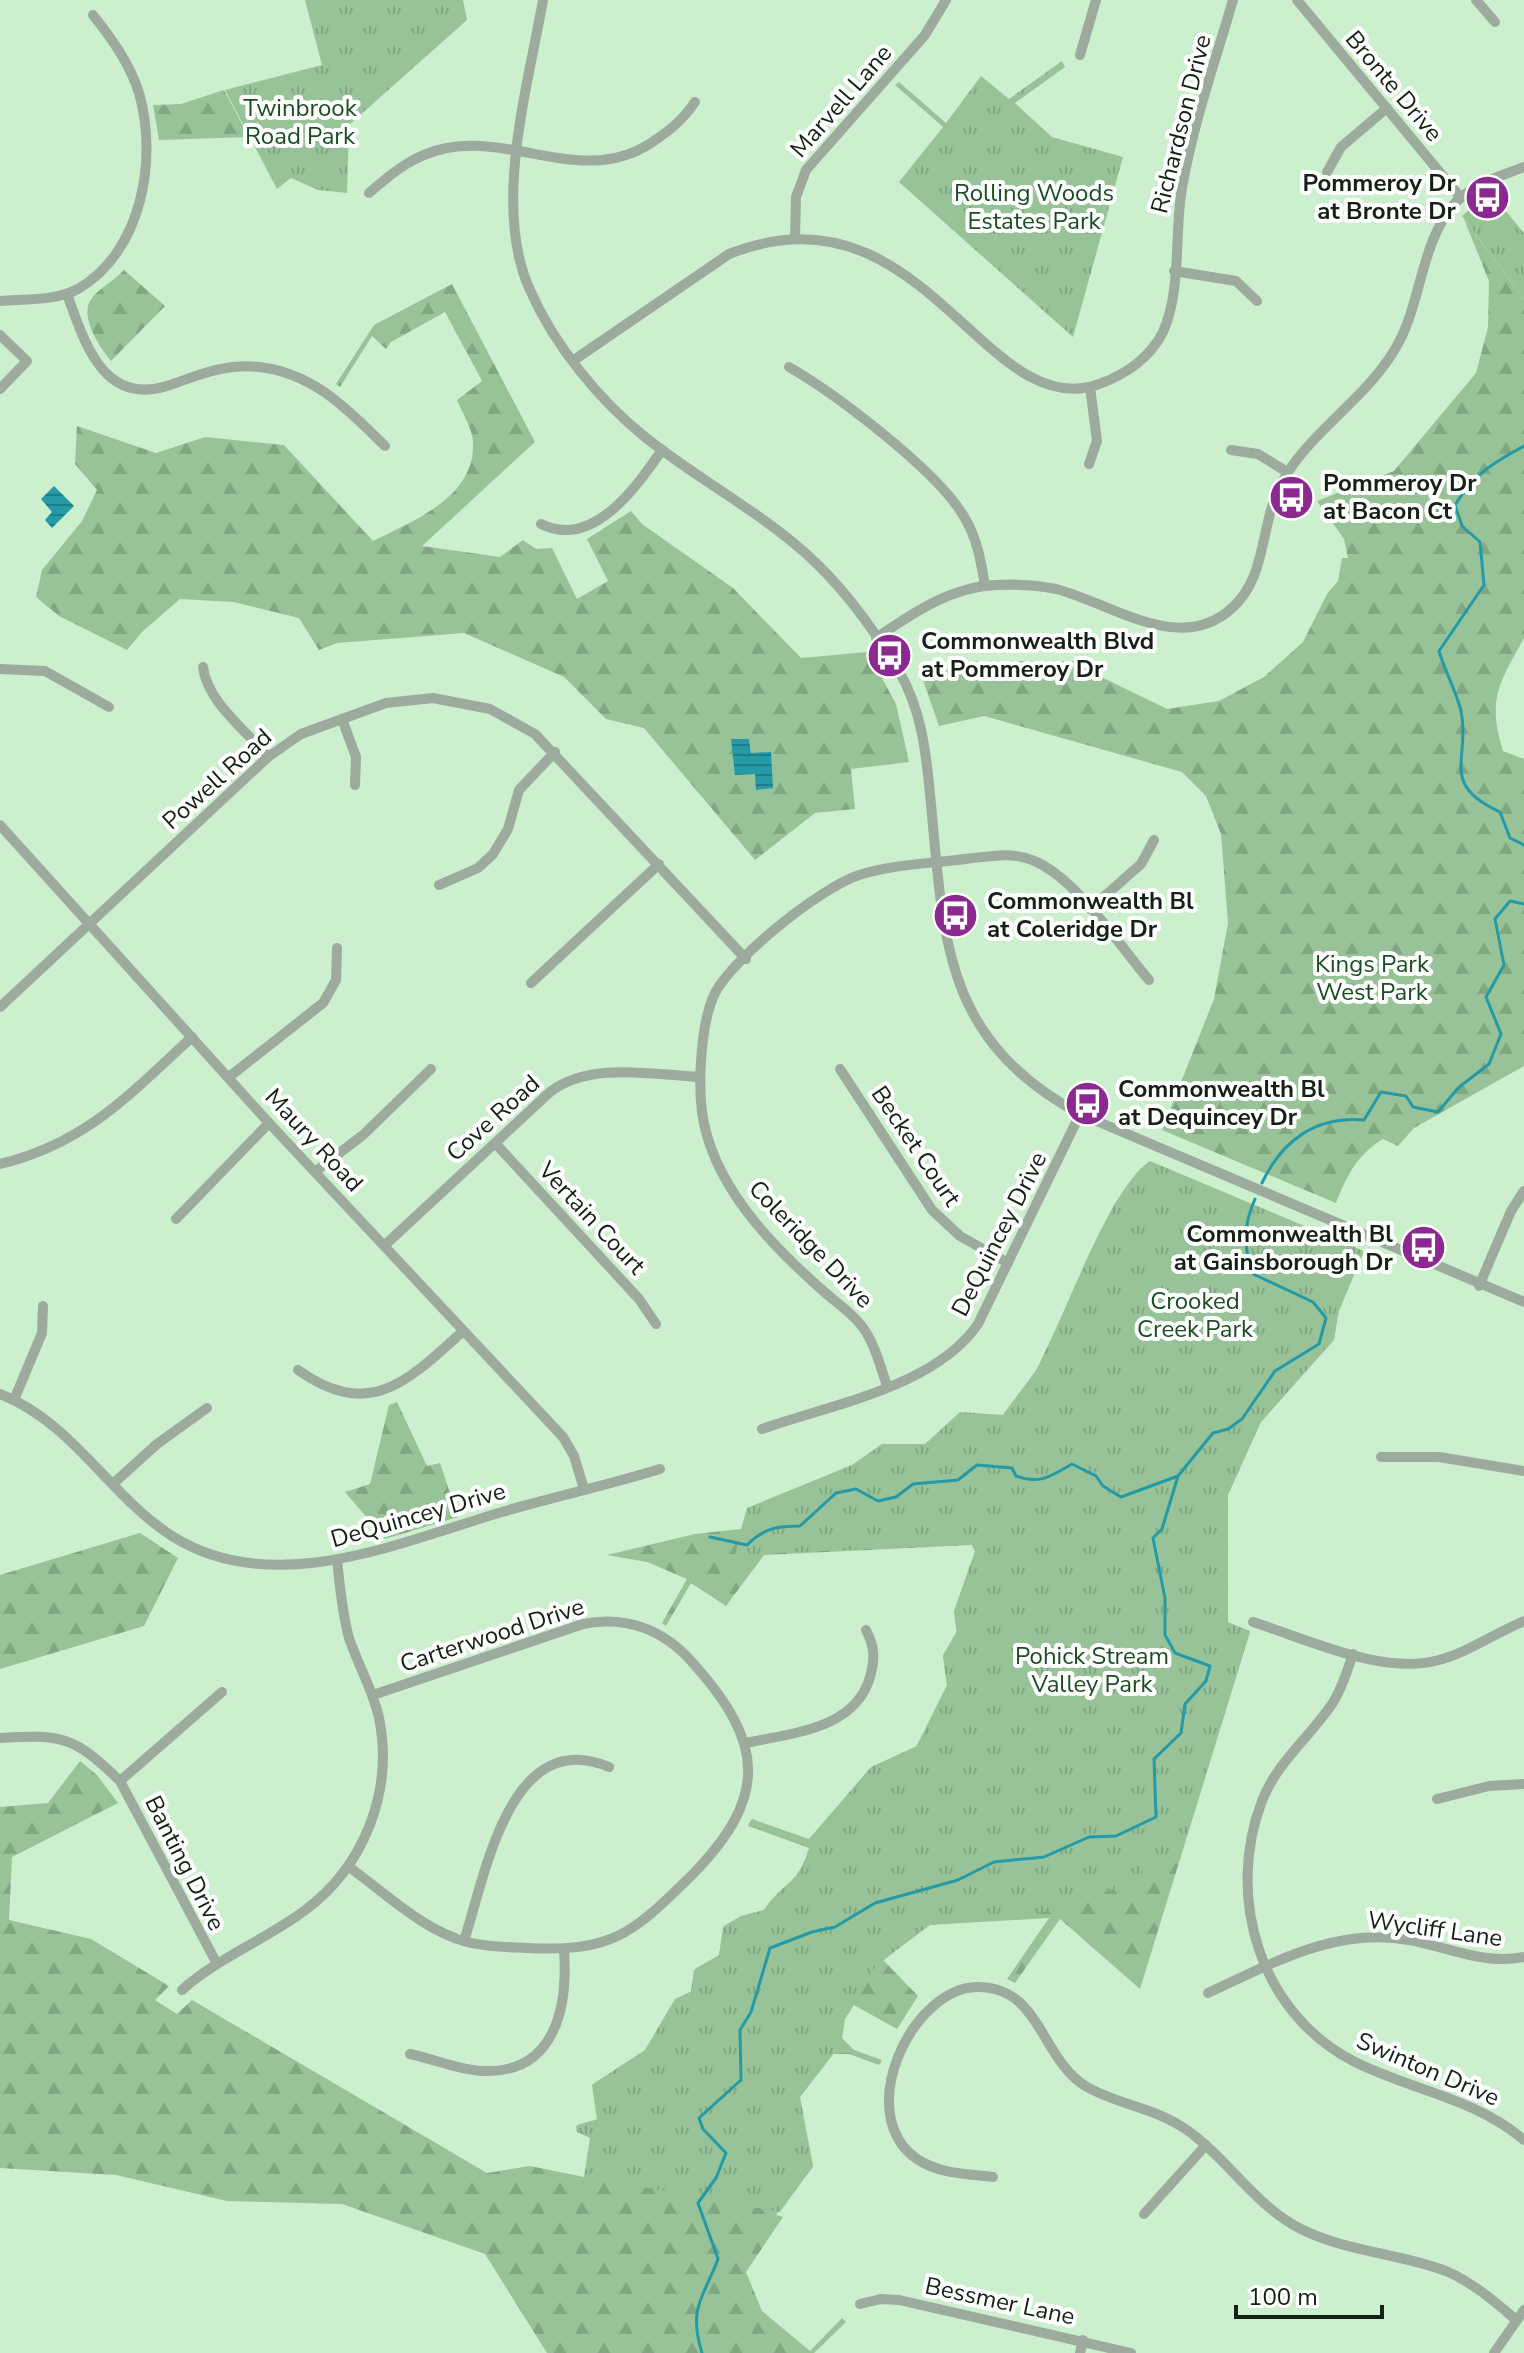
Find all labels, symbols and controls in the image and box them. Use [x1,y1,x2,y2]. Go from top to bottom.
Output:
street label: Bronte Drive [1338,24,1450,148]
street label: Richardson Drive [1143,31,1219,217]
street label: Marvell Lane [783,38,899,164]
park label: Twinbrook Road Park [243,92,358,152]
place label: Pommeroy Dr at Bronte Dr [1302,167,1457,227]
bus stop icon: Pommeroy Dr at Bronte Dr [1463,173,1511,221]
park label: Rolling Woods Estates Park [954,177,1114,237]
place label: Pommeroy Dr at Bacon Ct [1323,467,1477,527]
bus stop icon: Pommeroy Dr at Bacon Ct [1268,473,1316,521]
place label: Commonwealth Blvd at Pommeroy Dr [921,625,1154,685]
bus stop icon: Commonwealth Blvd at Pommeroy Dr [866,631,914,679]
street label: Powell Road [155,721,279,837]
place label: Commonwealth Bl at Coleridge Dr [987,885,1194,945]
bus stop icon: Commonwealth Bl at Coleridge Dr [932,891,980,939]
park label: Kings Park West Park [1315,948,1430,1008]
street label: Cove Road [439,1067,547,1169]
place label: Commonwealth Bl at Dequincey Dr [1118,1073,1325,1133]
street label: Becket Court [864,1079,968,1213]
bus stop icon: Commonwealth Bl at Dequincey Dr [1063,1079,1111,1127]
street label: Maury Road [258,1081,370,1199]
street label: DeQuincey Drive [944,1146,1054,1322]
street label: Vertain Court [531,1154,653,1282]
street label: Coleridge Drive [742,1173,880,1315]
place label: Commonwealth Bl at Gainsborough Dr [1174,1218,1394,1278]
bus stop icon: Commonwealth Bl at Gainsborough Dr [1400,1224,1448,1272]
park label: Crooked Creek Park [1137,1285,1254,1345]
street label: DeQuincey Drive [327,1475,509,1555]
street label: Carterwood Drive [396,1590,588,1680]
park label: Pohick Stream Valley Park [1015,1640,1169,1700]
street label: Banting Drive [137,1790,233,1936]
street label: Wycliff Lane [1366,1904,1504,1954]
street label: Swinton Drive [1352,2025,1504,2113]
scale bar [1236,2269,1382,2319]
street label: Bessmer Lane [922,2270,1078,2332]
text: 100 m [1248,2281,1318,2313]

